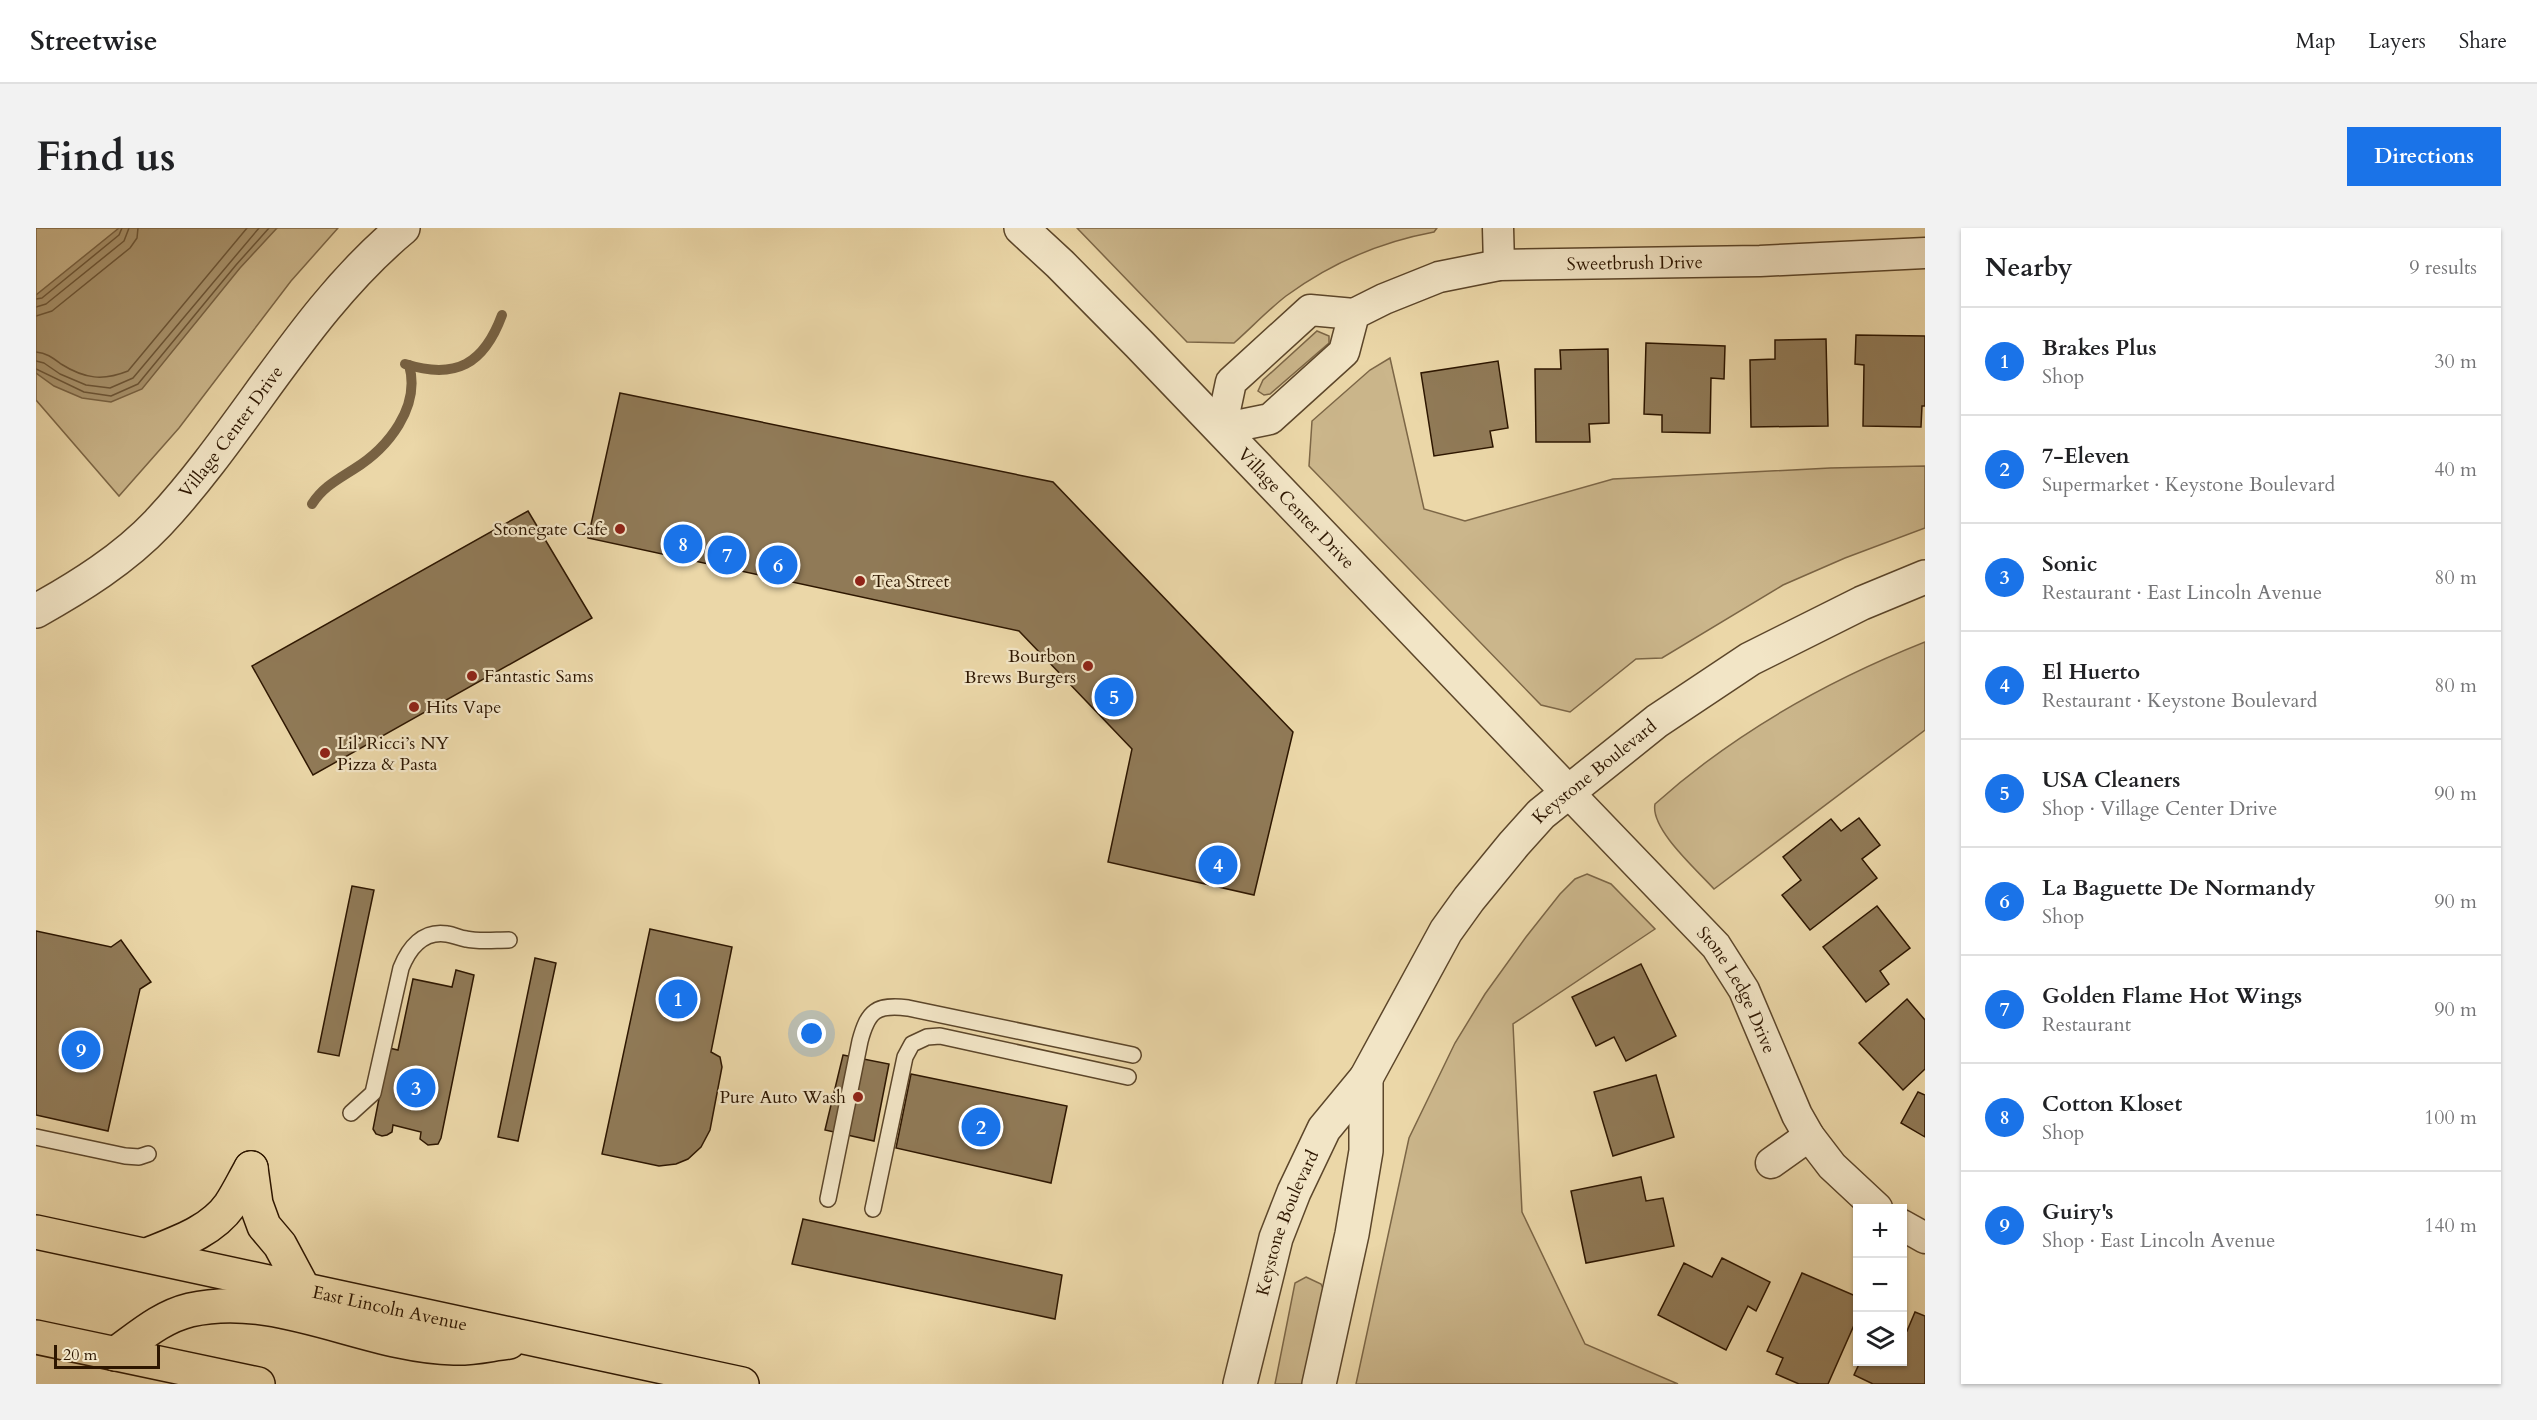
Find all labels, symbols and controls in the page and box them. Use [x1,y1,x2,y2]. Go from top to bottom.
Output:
text: Streetwise [30,22,158,60]
text: Map [2296,27,2336,56]
text: Layers [2369,27,2426,56]
text: Share [2459,27,2507,56]
button: Directions [2347,127,2501,186]
text: Find us [36,128,176,185]
street label: Sweetbrush Drive [1567,250,1703,277]
text: Nearby [1985,250,2073,285]
text: 9 results [2409,254,2477,281]
text: Brakes Plus [2042,333,2157,363]
text: 1 [1999,348,2010,375]
text: 30 m [2434,348,2477,375]
street label: Village Center Drive [173,361,289,503]
text: Shop [2042,363,2084,390]
text: 7-Eleven [2042,441,2130,471]
street label: Village Center Drive [1232,442,1360,575]
text: 2 [1999,456,2010,483]
text: 40 m [2434,456,2477,483]
text: Supermarket · Keystone Boulevard [2042,471,2335,498]
place label: Stonegate Cafe [493,517,608,542]
marker: Stonegate Cafe [613,522,627,536]
pin: 8 [664,522,702,566]
pin: 7 [708,532,746,578]
pin: 6 [758,542,798,588]
text: Sonic [2042,549,2097,579]
text: 3 [1999,564,2010,591]
text: 80 m [2434,564,2477,591]
place label: Tea Street [872,569,950,594]
marker: Tea Street [853,574,867,588]
text: Restaurant · East Lincoln Avenue [2042,579,2322,606]
place label: Bourbon Brews Burgers [964,644,1077,690]
text: El Huerto [2042,657,2140,687]
marker: Bourbon Brews Burgers [1081,659,1095,673]
place label: Fantastic Sams [484,664,594,689]
marker: Fantastic Sams [465,669,479,683]
text: 4 [1999,672,2010,699]
text: 80 m [2434,672,2477,699]
pin: 5 [1094,674,1134,720]
text: Restaurant · Keystone Boulevard [2042,687,2317,714]
place label: Hits Vape [426,695,501,720]
marker: Hits Vape [407,700,421,714]
street label: Keystone Boulevard [1526,714,1663,829]
place label: Lil’ Ricci’s NY Pizza & Pasta [337,731,450,777]
marker: Lil’ Ricci’s NY Pizza & Pasta [318,746,332,760]
text: USA Cleaners [2042,765,2181,795]
text: 5 [1999,780,2010,807]
text: 90 m [2434,780,2477,807]
text: Shop · Village Center Drive [2042,795,2277,822]
pin: 4 [1198,842,1238,888]
text: La Baguette De Normandy [2042,873,2315,903]
text: 6 [1999,888,2010,915]
text: 90 m [2434,888,2477,915]
text: Shop [2042,903,2084,930]
street label: Stone Ledge Drive [1691,921,1782,1057]
pin: 1 [658,976,698,1022]
text: Golden Flame Hot Wings [2042,981,2302,1011]
text: 7 [1999,996,2010,1023]
text: 90 m [2434,996,2477,1023]
text: Restaurant [2042,1011,2131,1038]
your location [797,1019,826,1048]
pin: 9 [62,1028,100,1072]
pin: 3 [396,1066,436,1110]
place label: Pure Auto Wash [719,1085,846,1110]
text: Cotton Kloset [2042,1089,2182,1119]
marker: Pure Auto Wash [851,1090,865,1104]
pin: 2 [962,1104,1000,1150]
text: 8 [1999,1104,2010,1131]
text: 100 m [2424,1104,2477,1131]
text: Shop [2042,1119,2084,1146]
street label: Keystone Boulevard [1250,1146,1325,1299]
text: Guiry's [2042,1197,2114,1227]
map controls [1853,1204,1907,1366]
button: + [1853,1204,1907,1258]
text: 9 [1999,1212,2010,1239]
text: 140 m [2424,1212,2477,1239]
text: Shop · East Lincoln Avenue [2042,1227,2275,1254]
button: − [1853,1258,1907,1312]
street label: East Lincoln Avenue [310,1280,469,1337]
button: layers [1853,1312,1907,1366]
scale bar [54,1342,160,1370]
text: 20 m [63,1344,97,1366]

